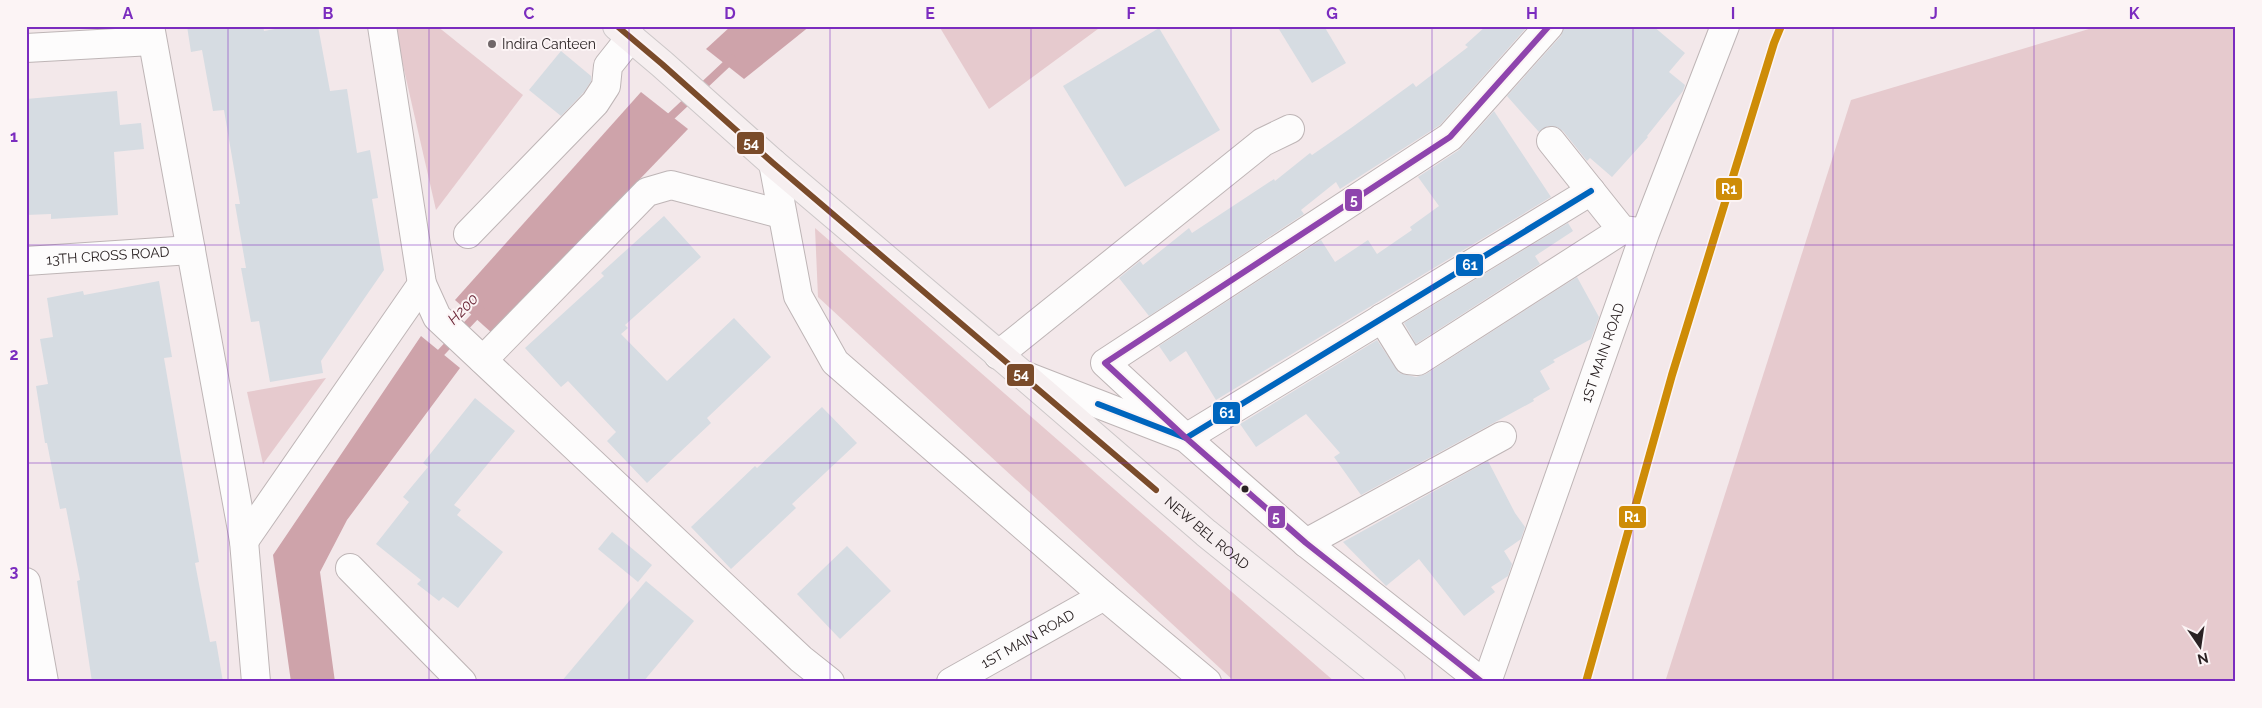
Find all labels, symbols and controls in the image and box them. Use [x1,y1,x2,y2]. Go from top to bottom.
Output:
text: A [123,4,134,23]
text: B [323,4,334,23]
text: C [524,4,535,23]
text: D [724,4,736,23]
text: E [925,4,935,23]
text: F [1126,4,1136,23]
text: G [1326,4,1338,23]
text: H [1526,4,1538,23]
text: I [1731,4,1735,23]
text: J [1930,4,1938,23]
text: K [2129,4,2140,23]
place label: Indira Canteen [502,36,596,52]
marker: Indira Canteen [486,38,498,50]
text: 1 [10,127,18,146]
line badge: 54 [736,131,765,155]
text: 54 [743,135,759,151]
line badge: R1 [1715,177,1743,201]
text: R1 [1721,181,1737,197]
line badge: 5 [1344,188,1363,212]
text: 5 [1350,192,1358,208]
street label: 13TH CROSS ROAD [46,243,170,268]
line badge: 61 [1455,253,1484,277]
text: 61 [1462,257,1478,273]
water label: H200 [444,290,482,328]
street label: 1ST MAIN ROAD [1578,301,1628,405]
text: 2 [9,345,19,364]
line badge: 54 [1006,363,1035,387]
text: 54 [1013,366,1029,382]
line badge: 61 [1212,401,1241,425]
text: 61 [1219,405,1235,421]
unlabelled marker [1240,484,1250,494]
street label: NEW BEL ROAD [1162,493,1253,573]
line badge: 5 [1267,505,1286,529]
line badge: R1 [1618,505,1647,529]
text: 5 [1272,509,1280,525]
text: R1 [1624,509,1640,525]
text: 3 [10,562,19,581]
street label: 1ST MAIN ROAD [978,606,1077,671]
north arrow [2174,620,2224,670]
text: N [2196,650,2210,668]

